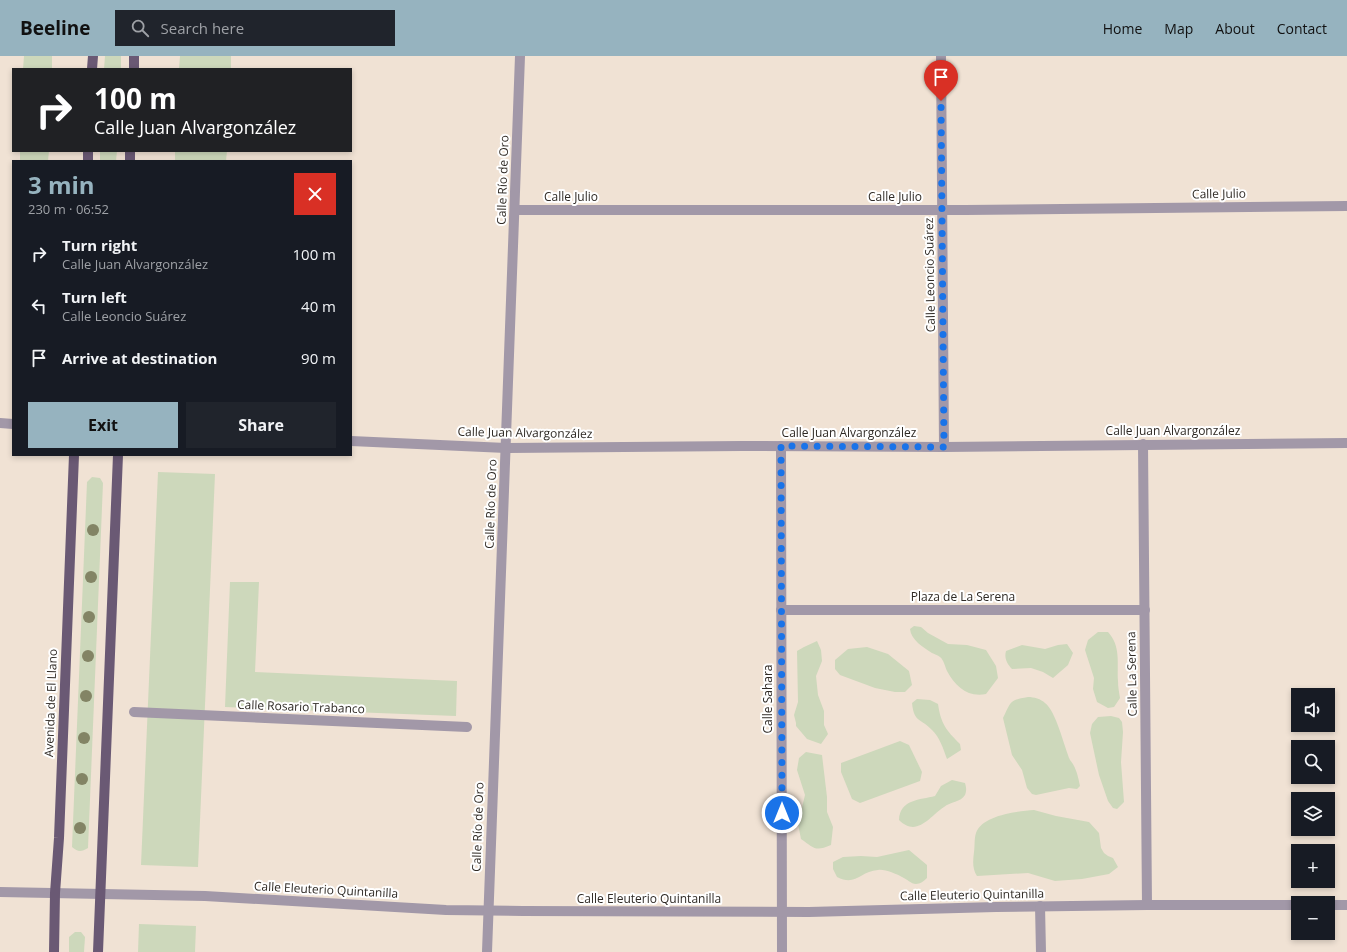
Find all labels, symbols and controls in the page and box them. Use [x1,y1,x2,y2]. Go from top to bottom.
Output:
search box [115,10,395,46]
text: Beeline [20,15,91,41]
icon: search [129,17,151,39]
text: Search here [161,18,244,38]
text: Home [1103,19,1142,38]
text: Map [1164,19,1193,38]
text: About [1215,19,1255,38]
text: Contact [1277,19,1327,38]
pin [924,60,958,101]
icon: arrive [930,66,952,88]
text: 100 m [94,79,177,117]
icon: right [28,84,80,136]
text: Calle Juan Alvargonzález [94,115,296,139]
street label: Calle Río de Oro [492,135,513,225]
text: 3 min [28,168,95,201]
button: close [294,173,336,215]
street label: Calle Julio [1192,185,1246,202]
street label: Calle Julio [544,188,598,205]
street label: Calle Julio [868,188,922,205]
text: 230 m · 06:52 [28,200,109,218]
street label: Calle Leoncio Suárez [920,217,939,333]
text: Turn right [62,235,137,255]
icon: right [28,243,50,265]
text: 100 m [292,244,336,264]
text: Calle Juan Alvargonzález [62,255,208,273]
text: Turn left [62,287,127,307]
icon: left [28,295,50,317]
text: 40 m [301,296,336,316]
text: Calle Leoncio Suárez [62,307,186,325]
icon: arrive [28,347,50,369]
text: Arrive at destination [62,348,217,368]
text: 90 m [301,348,336,368]
button: Exit [28,402,178,448]
button: Share [186,402,336,448]
street label: Calle Juan Alvargonzález [1106,422,1241,439]
street label: Calle Juan Alvargonzález [457,423,593,442]
street label: Calle Juan Alvargonzález [782,424,917,441]
street label: Calle Río de Oro [480,459,501,549]
street label: Plaza de La Serena [911,588,1015,605]
street label: Calle La Serena [1122,631,1141,717]
street label: Avenida de El Llano [40,649,61,757]
street label: Calle Sahara [759,665,776,734]
map controls [1291,688,1335,940]
button: sound [1291,688,1335,732]
street label: Calle Rosario Trabanco [237,696,365,717]
button: search [1291,740,1335,784]
street label: Calle Río de Oro [467,782,488,872]
position arrow [761,792,803,834]
button: layers [1291,792,1335,836]
button: + [1291,844,1335,888]
street label: Calle Eleuterio Quintanilla [253,877,399,902]
street label: Calle Eleuterio Quintanilla [900,885,1044,904]
street label: Calle Eleuterio Quintanilla [577,890,721,907]
button: − [1291,896,1335,940]

